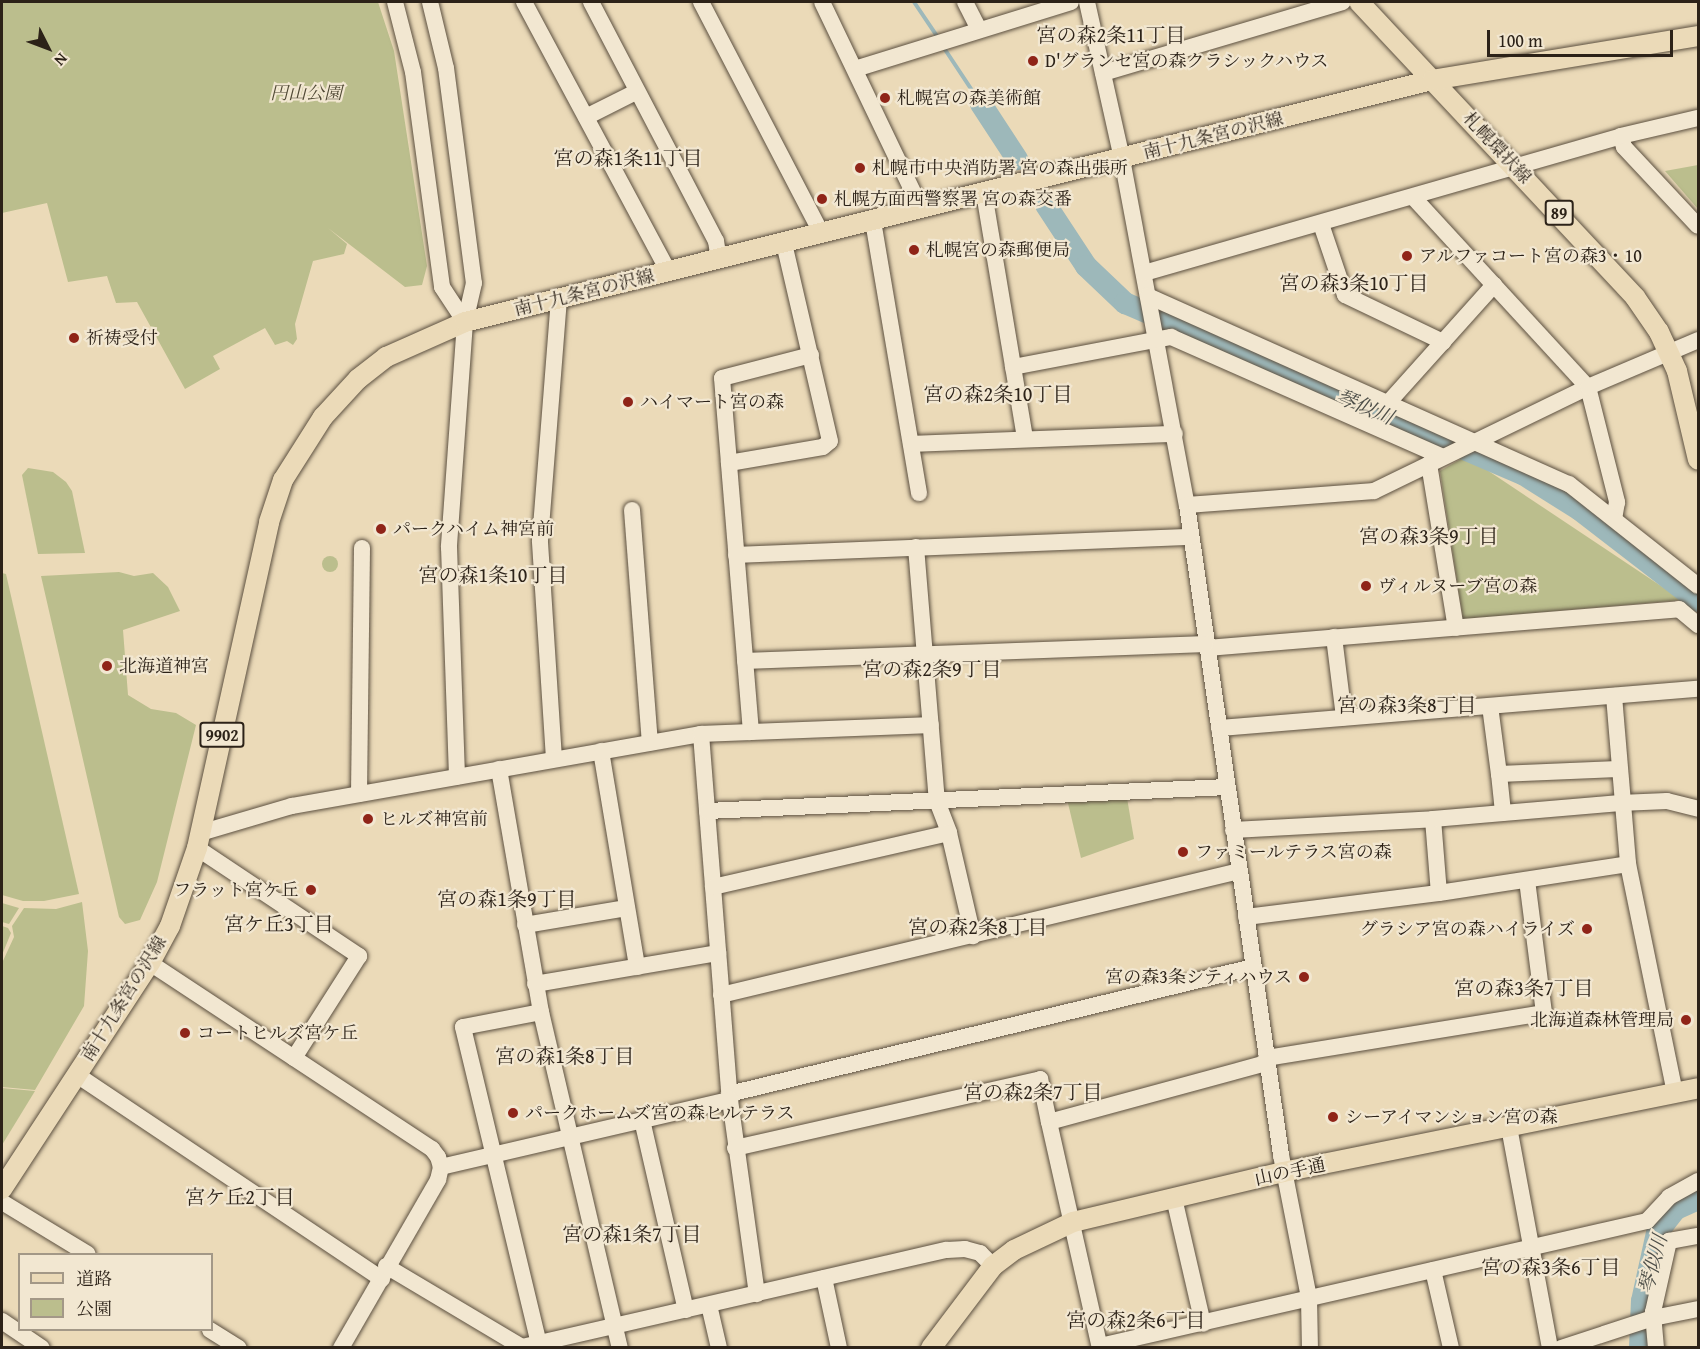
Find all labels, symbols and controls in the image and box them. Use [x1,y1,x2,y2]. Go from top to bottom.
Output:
north arrow [18,18,78,78]
scale bar [1490,18,1676,56]
district label: 宮の森2条11丁目 [1037,22,1185,46]
text: 100 m [1498,27,1543,54]
text: N [49,48,74,72]
place label: D'グランセ宮の森クラシックハウス [1045,50,1331,72]
marker: D'グランセ宮の森クラシックハウス [1026,54,1040,68]
park label: 円山公園 [270,82,342,104]
place label: 札幌宮の森美術館 [897,87,1041,109]
marker: 札幌宮の森美術館 [878,91,892,105]
street label: 南十九条宮の沢線 [1141,108,1285,164]
street label: 札幌環状線 [1458,108,1536,188]
district label: 宮の森1条11丁目 [554,145,702,169]
place label: 札幌市中央消防署 宮の森出張所 [872,157,1128,179]
marker: 札幌市中央消防署 宮の森出張所 [853,161,867,175]
place label: 札幌方面西警察署 宮の森交番 [834,188,1072,210]
marker: 札幌方面西警察署 宮の森交番 [815,192,829,206]
road number: 89 [1544,200,1574,226]
place label: 札幌宮の森郵便局 [926,239,1070,261]
marker: 札幌宮の森郵便局 [907,243,921,257]
place label: アルファコート宮の森3・10 [1419,245,1643,267]
marker: アルファコート宮の森3・10 [1400,249,1414,263]
street label: 南十九条宮の沢線 [512,265,656,321]
district label: 宮の森3条10丁目 [1280,270,1428,294]
place label: 祈祷受付 [86,327,158,349]
marker: 祈祷受付 [67,331,81,345]
district label: 宮の森2条10丁目 [924,381,1072,405]
water label: 琴似川 [1333,383,1397,429]
place label: ハイマート宮の森 [640,391,784,413]
marker: ハイマート宮の森 [621,395,635,409]
place label: パークハイム神宮前 [393,518,555,540]
marker: パークハイム神宮前 [374,522,388,536]
district label: 宮の森3条9丁目 [1359,523,1499,547]
district label: 宮の森1条10丁目 [419,562,567,586]
place label: ヴィルヌーブ宮の森 [1378,575,1540,597]
marker: ヴィルヌーブ宮の森 [1359,579,1373,593]
place label: 北海道神宮 [119,655,209,677]
district label: 宮の森2条9丁目 [862,656,1002,680]
marker: 北海道神宮 [100,659,114,673]
district label: 宮の森3条8丁目 [1337,692,1477,716]
road number: 9902 [198,722,246,748]
place label: ヒルズ神宮前 [380,808,488,830]
marker: ヒルズ神宮前 [361,812,375,826]
place label: ファミールテラス宮の森 [1195,841,1393,863]
marker: ファミールテラス宮の森 [1176,845,1190,859]
place label: フラット宮ケ丘 [173,879,299,901]
marker: フラット宮ケ丘 [304,883,318,897]
district label: 宮の森1条9丁目 [437,886,577,910]
district label: 宮ケ丘3丁目 [224,911,334,935]
district label: 宮の森2条8丁目 [908,914,1048,938]
place label: グラシア宮の森ハイライズ [1359,918,1575,940]
marker: グラシア宮の森ハイライズ [1580,922,1594,936]
street label: 南十九条宮の沢線 [77,932,171,1066]
place label: 宮の森3条シティハウス [1103,966,1292,988]
marker: 宮の森3条シティハウス [1297,970,1311,984]
district label: 宮の森3条7丁目 [1454,975,1594,999]
place label: 北海道森林管理局 [1530,1009,1674,1031]
marker: 北海道森林管理局 [1679,1013,1693,1027]
place label: コートヒルズ宮ケ丘 [197,1022,359,1044]
marker: コートヒルズ宮ケ丘 [178,1026,192,1040]
district label: 宮の森1条8丁目 [495,1043,635,1067]
district label: 宮の森2条7丁目 [963,1079,1103,1103]
place label: パークホームズ宮の森ヒルテラス [525,1102,795,1124]
marker: パークホームズ宮の森ヒルテラス [506,1106,520,1120]
place label: シーアイマンション宮の森 [1345,1106,1561,1128]
marker: シーアイマンション宮の森 [1326,1110,1340,1124]
street label: 山の手通 [1253,1154,1327,1190]
district label: 宮ケ丘2丁目 [185,1184,295,1208]
district label: 宮の森1条7丁目 [562,1221,702,1245]
water label: 琴似川 [1633,1232,1671,1296]
legend [18,1253,213,1331]
district label: 宮の森3条6丁目 [1481,1254,1621,1278]
text: 道路 [76,1265,112,1292]
text: 公園 [76,1295,112,1322]
district label: 宮の森2条6丁目 [1066,1307,1206,1331]

